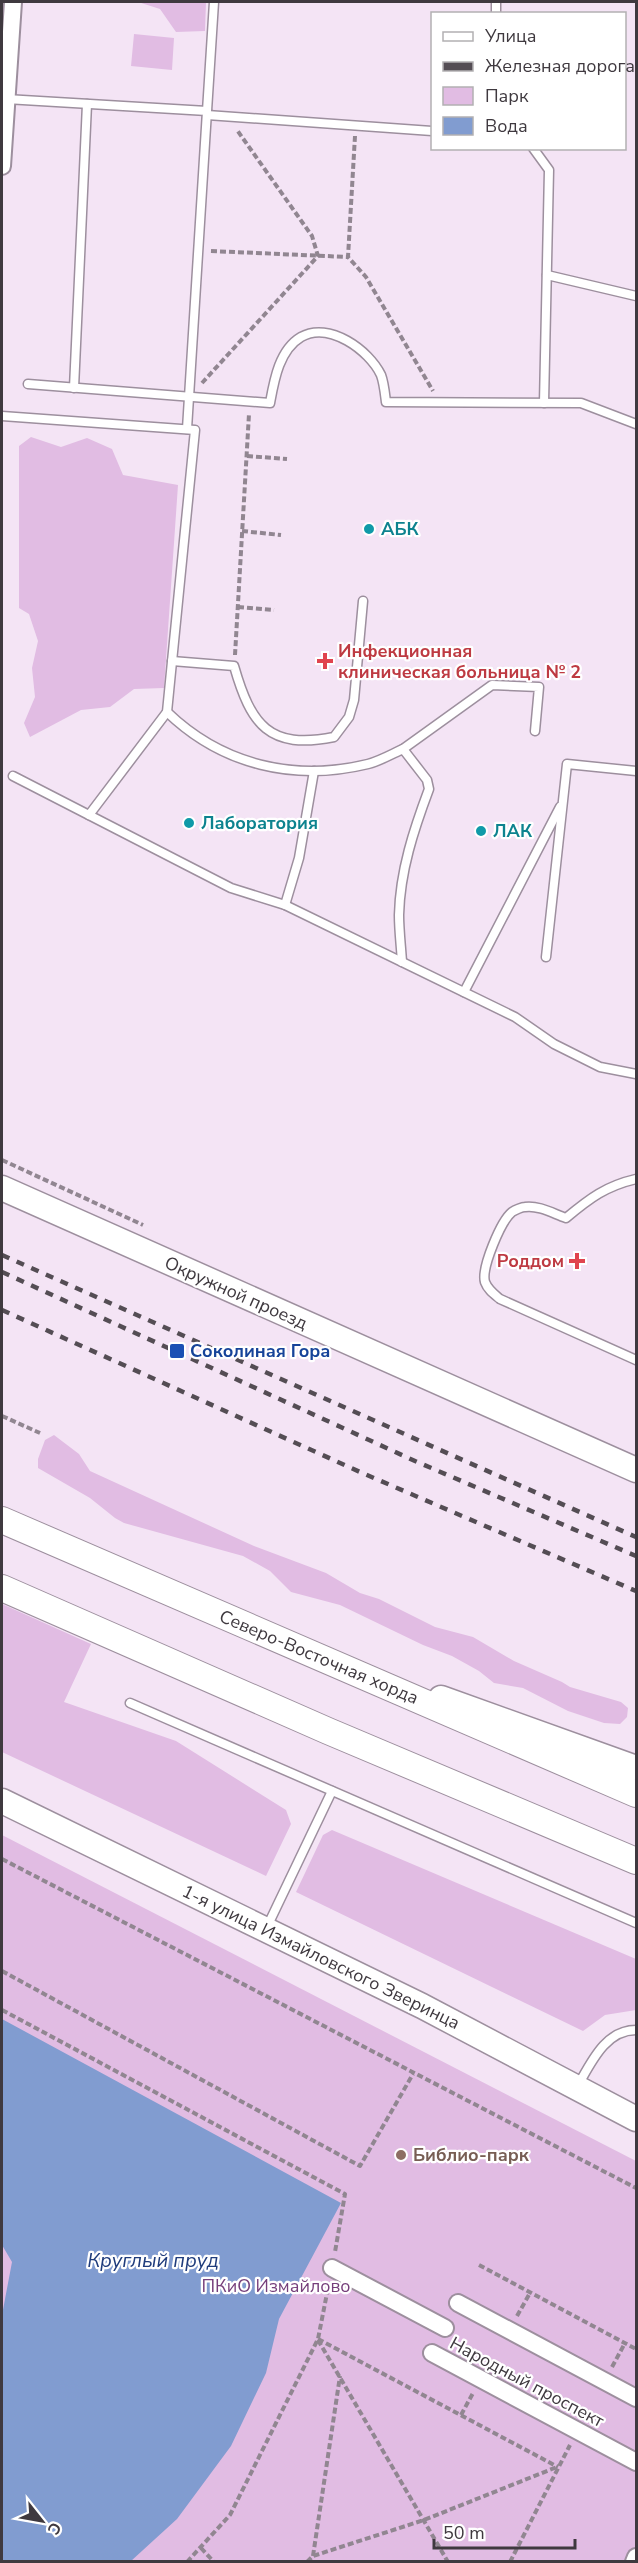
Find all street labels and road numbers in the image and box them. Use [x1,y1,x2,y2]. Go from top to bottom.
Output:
street label: Окружной проезд [161,1251,312,1335]
street label: Северо-Восточная хорда [216,1604,422,1710]
street label: 1-я улица Измайловского Зверинца [178,1879,464,2035]
street label: Народный проспект [446,2331,608,2433]

